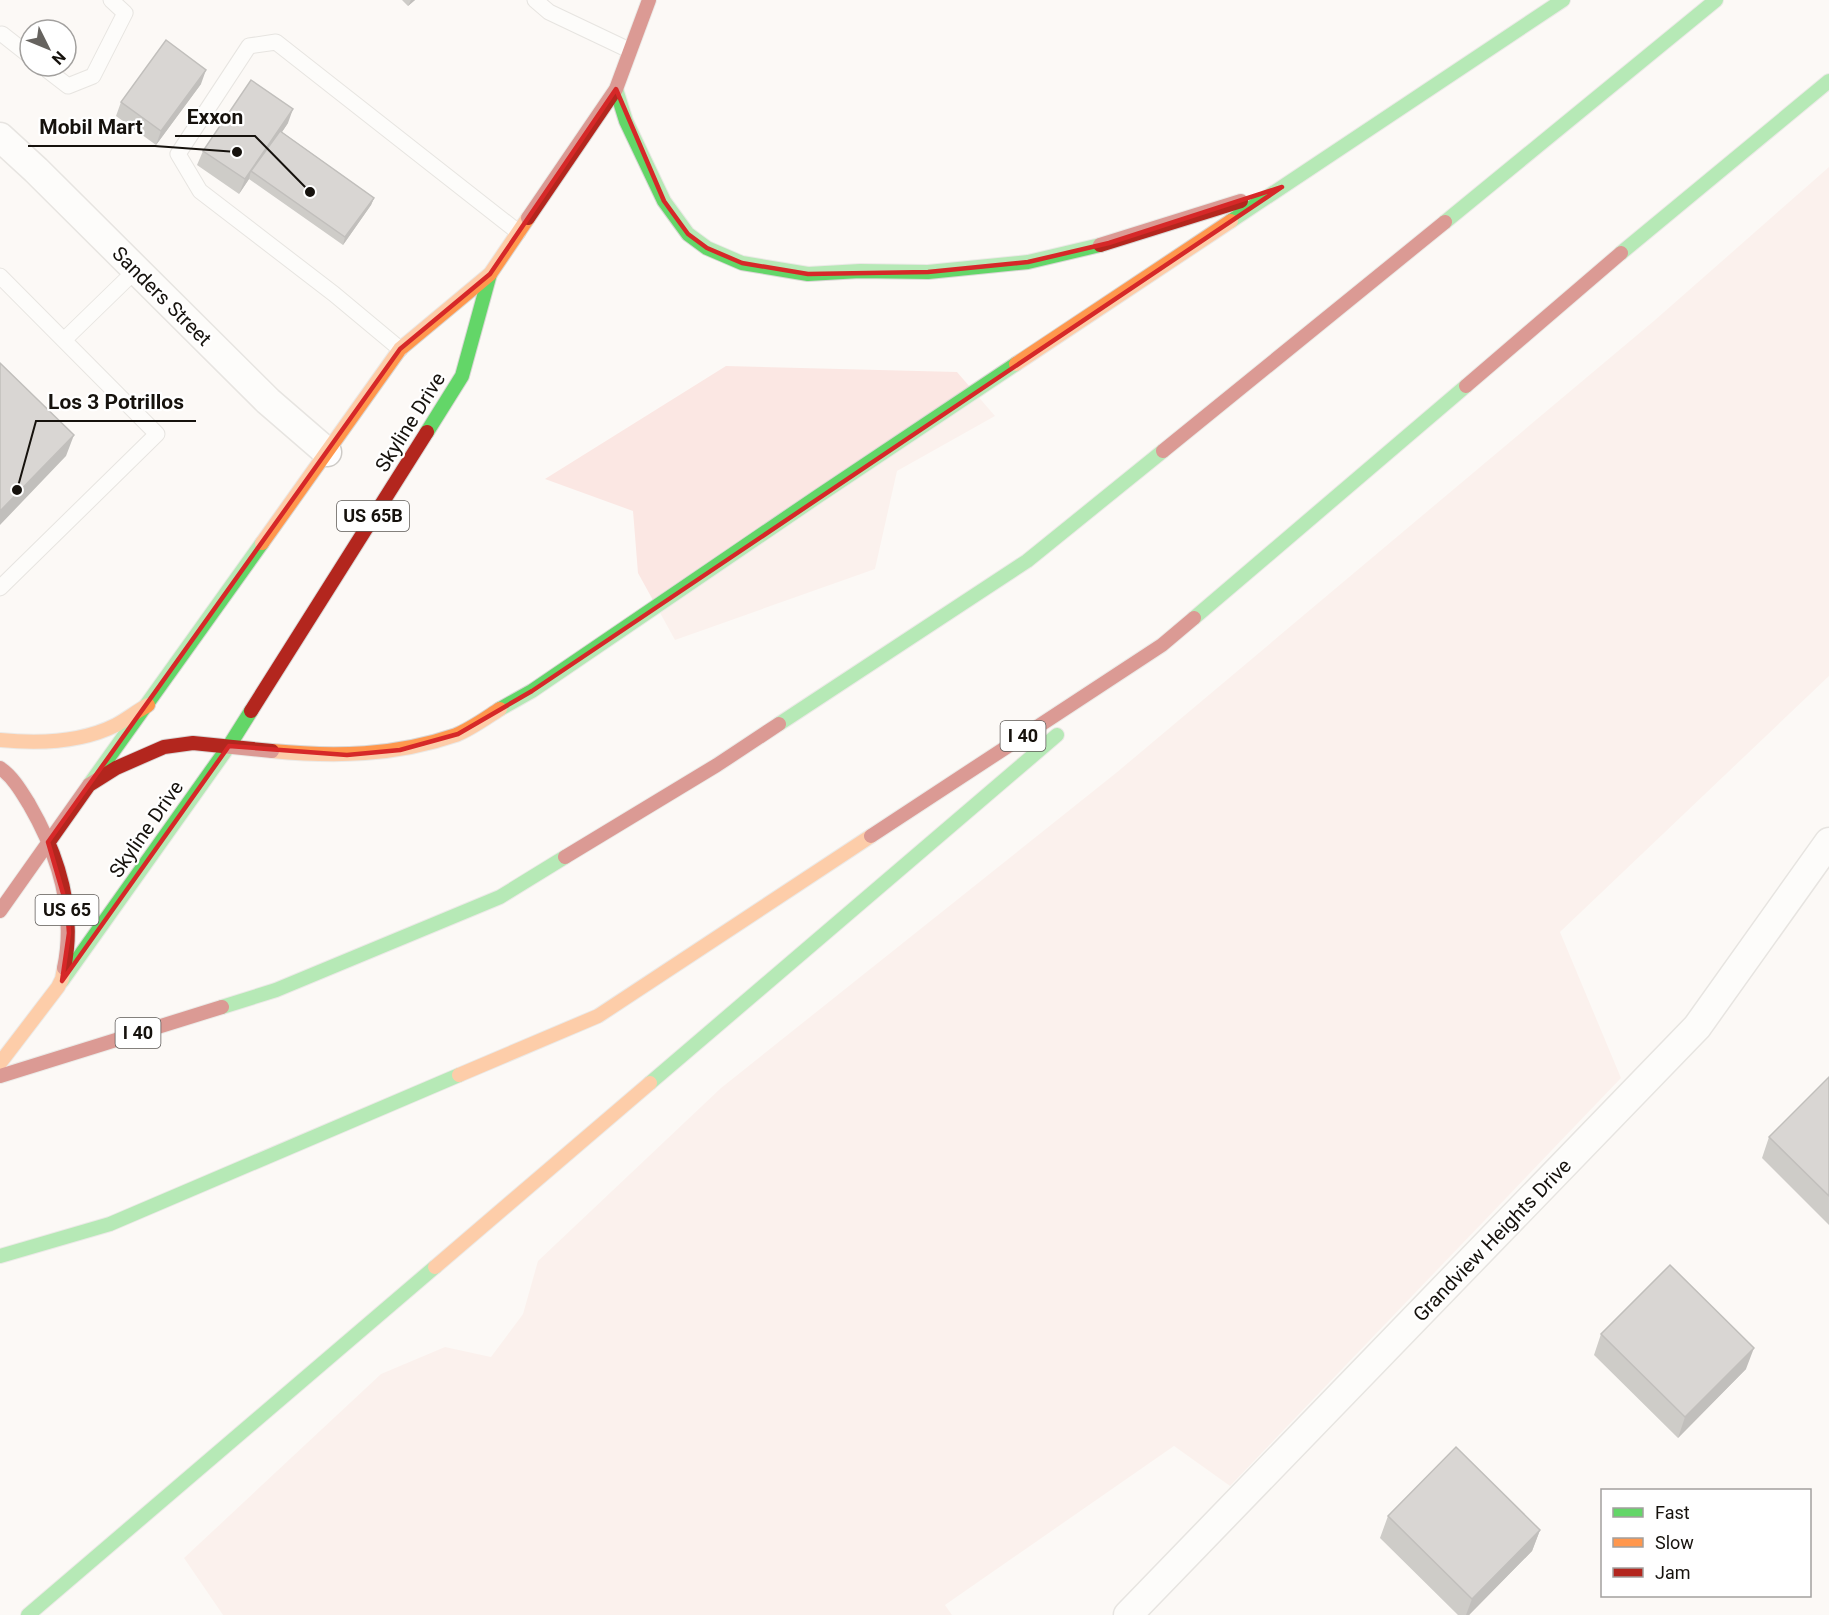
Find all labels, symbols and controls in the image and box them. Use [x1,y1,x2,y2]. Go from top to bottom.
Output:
north arrow [18,18,78,78]
text: N [48,47,69,68]
callout: Exxon [175,97,255,136]
text: Exxon [187,105,243,129]
callout: Mobil Mart [28,107,155,146]
text: Mobil Mart [39,115,143,139]
street label: Sanders Street [107,241,217,351]
street label: Skyline Drive [370,368,450,476]
callout: Los 3 Potrillos [36,382,196,421]
text: Los 3 Potrillos [48,390,184,414]
road number: US 65B [337,501,409,531]
road number: I 40 [1000,721,1046,751]
street label: Skyline Drive [104,776,188,882]
road number: US 65 [36,895,98,925]
road number: I 40 [116,1018,160,1048]
street label: Grandview Heights Drive [1408,1154,1576,1326]
legend [1601,1489,1811,1597]
text: Fast [1655,1502,1690,1523]
text: Slow [1655,1532,1694,1553]
text: Jam [1655,1562,1691,1583]

